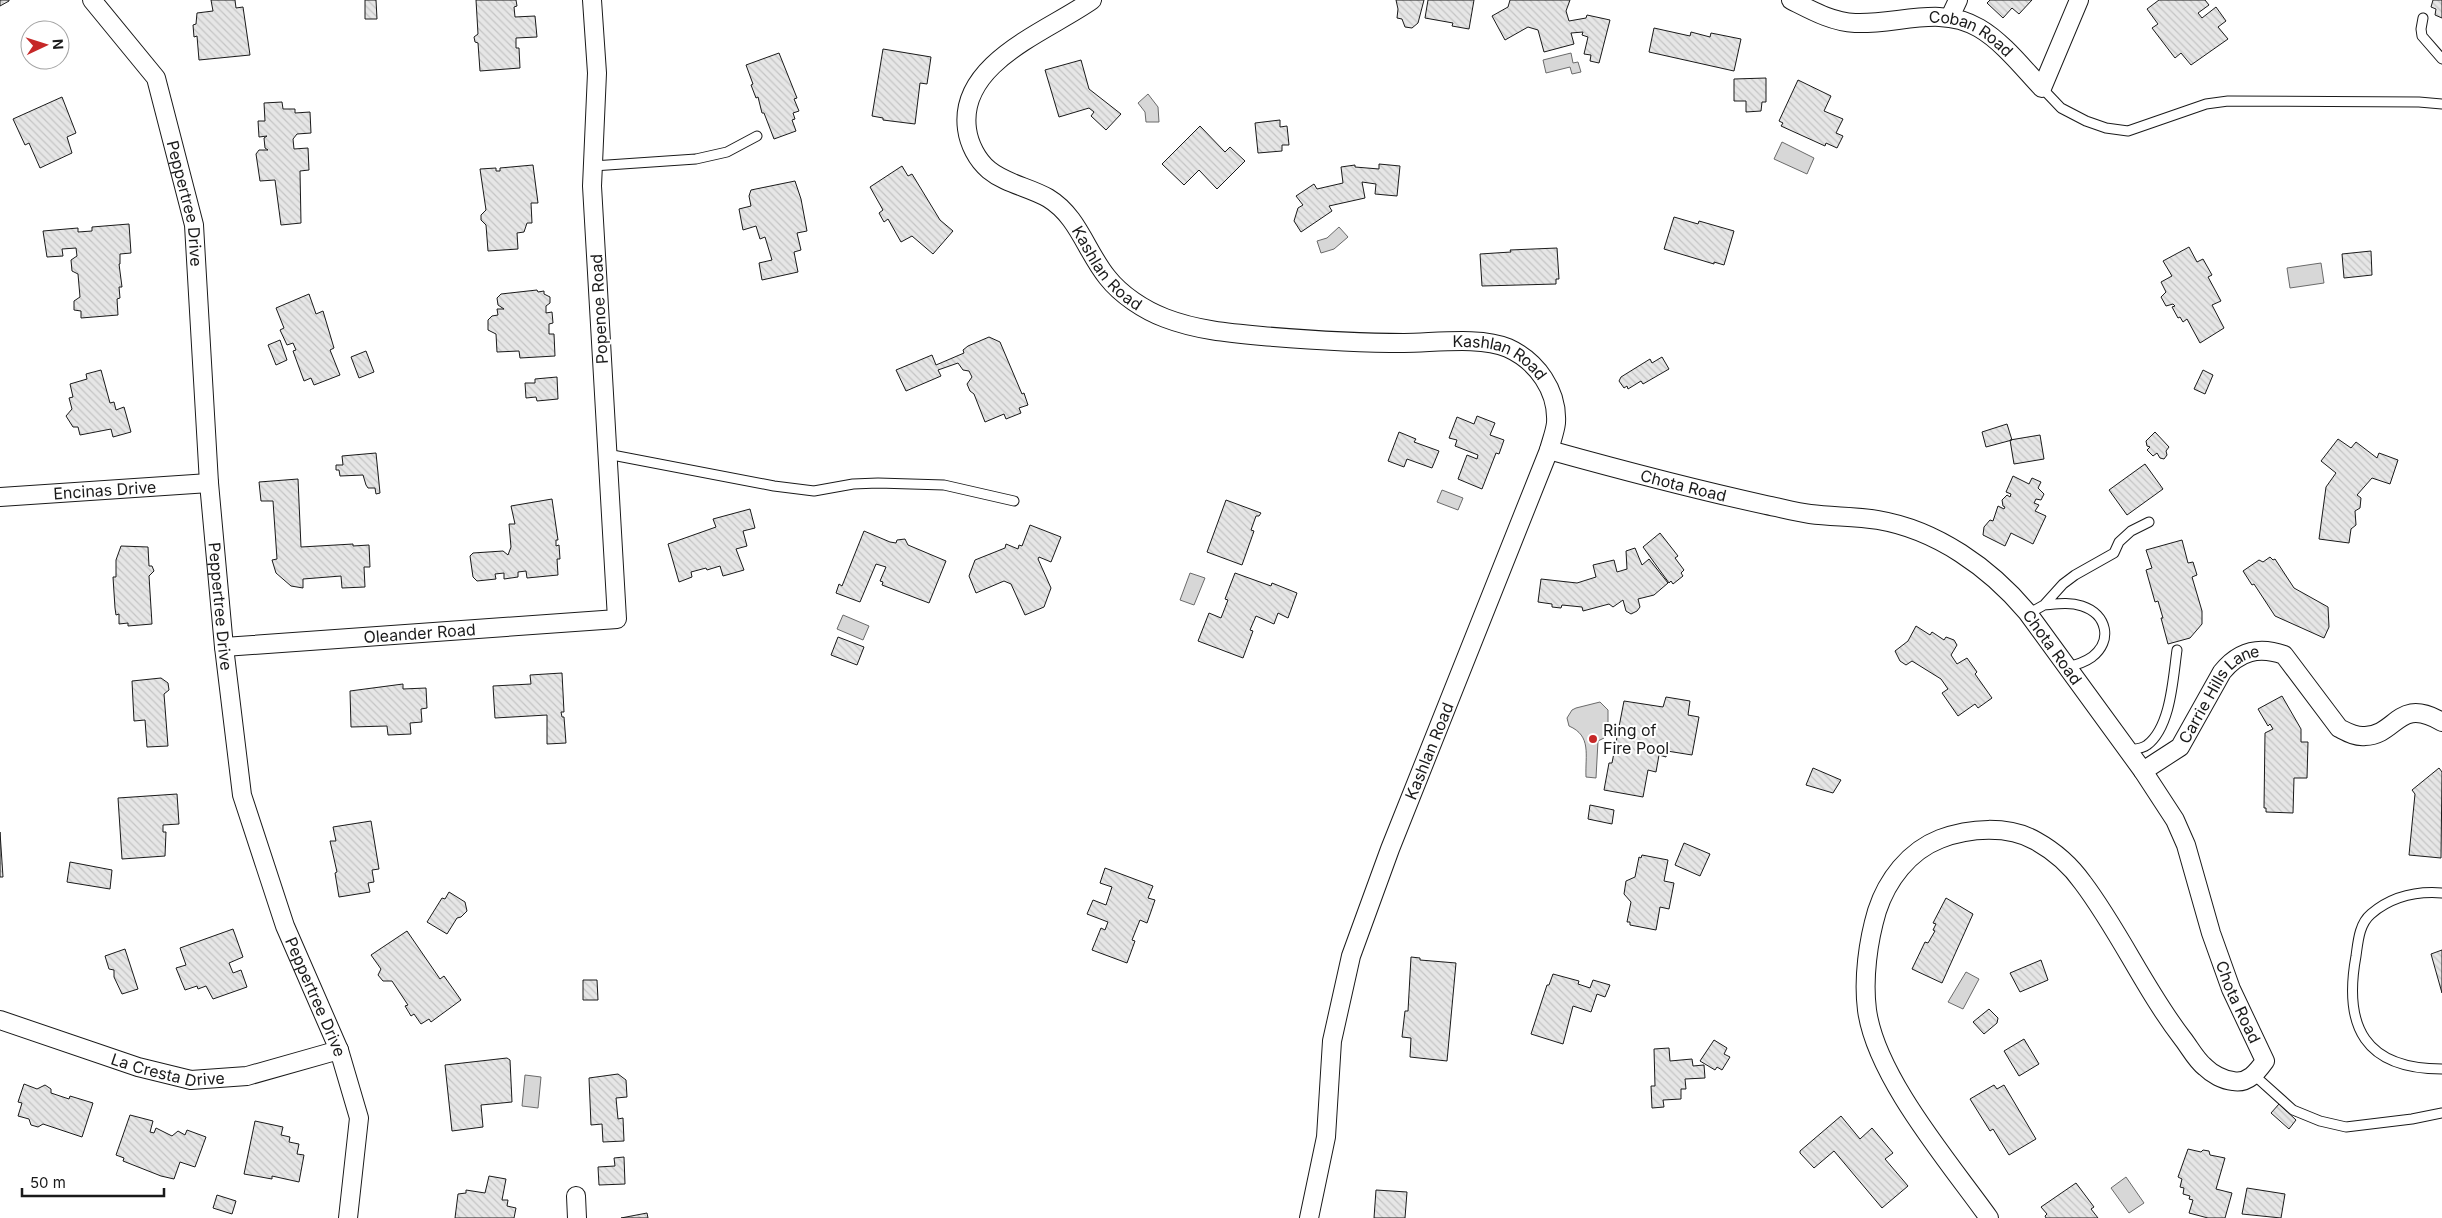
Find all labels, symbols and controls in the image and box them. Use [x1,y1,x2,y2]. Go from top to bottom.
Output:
street label: Coban Road [1929,7,2017,61]
north arrow [20,20,70,70]
text: N [50,38,67,50]
street label: Peppertree Drive [163,138,206,267]
street label: Kashlan Road [1068,222,1146,314]
street label: Popenoe Road [586,253,612,365]
street label: Kashlan Road [1452,331,1551,384]
street label: Chota Road [1638,465,1728,506]
street label: Encinas Drive [53,477,157,503]
street label: Peppertree Drive [204,541,237,671]
street label: Chota Road [2018,605,2087,688]
street label: Oleander Road [363,619,476,647]
street label: Carrie Hills Lane [2174,641,2261,747]
street label: Kashlan Road [1400,699,1458,803]
place label: Ring of Fire Pool [1603,720,1669,758]
marker: Ring of Fire Pool [1587,733,1599,745]
street label: Peppertree Drive [281,934,350,1059]
street label: Chota Road [2212,958,2265,1046]
street label: La Cresta Drive [108,1049,225,1091]
scale bar [22,1166,165,1198]
text: 50 m [30,1173,66,1192]

